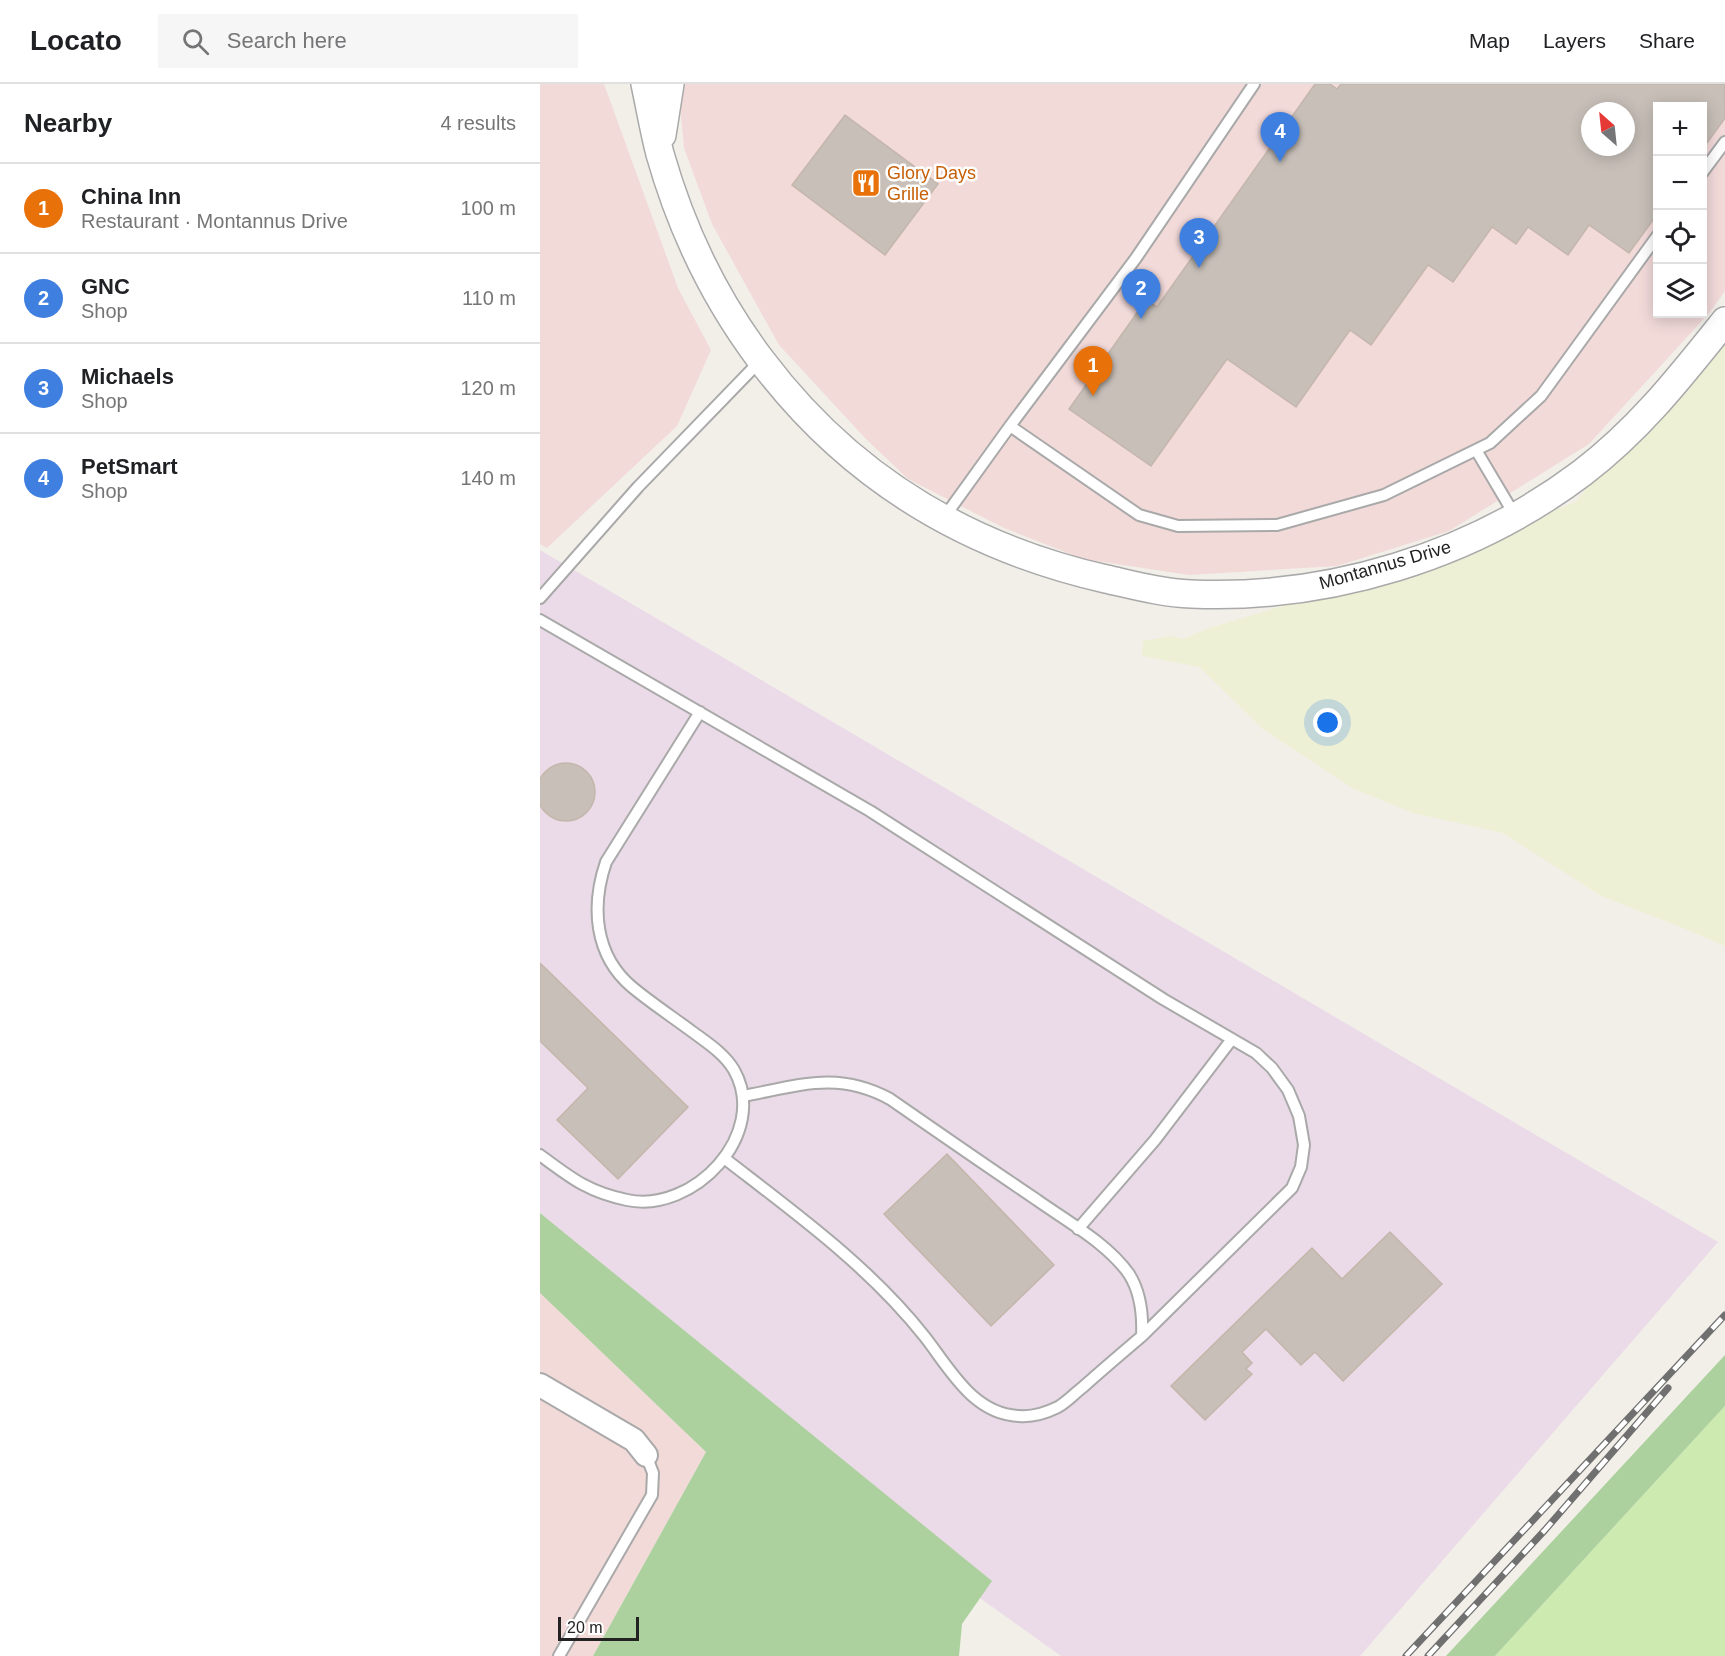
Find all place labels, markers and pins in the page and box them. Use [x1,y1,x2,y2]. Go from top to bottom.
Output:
pin: 4 [1260,112,1300,162]
place label: Glory Days Grille [887,163,976,204]
restaurant icon: Glory Days Grille [850,167,882,199]
pin: 3 [1180,218,1218,268]
pin: 2 [1122,270,1160,319]
pin: 1 [1074,346,1112,396]

